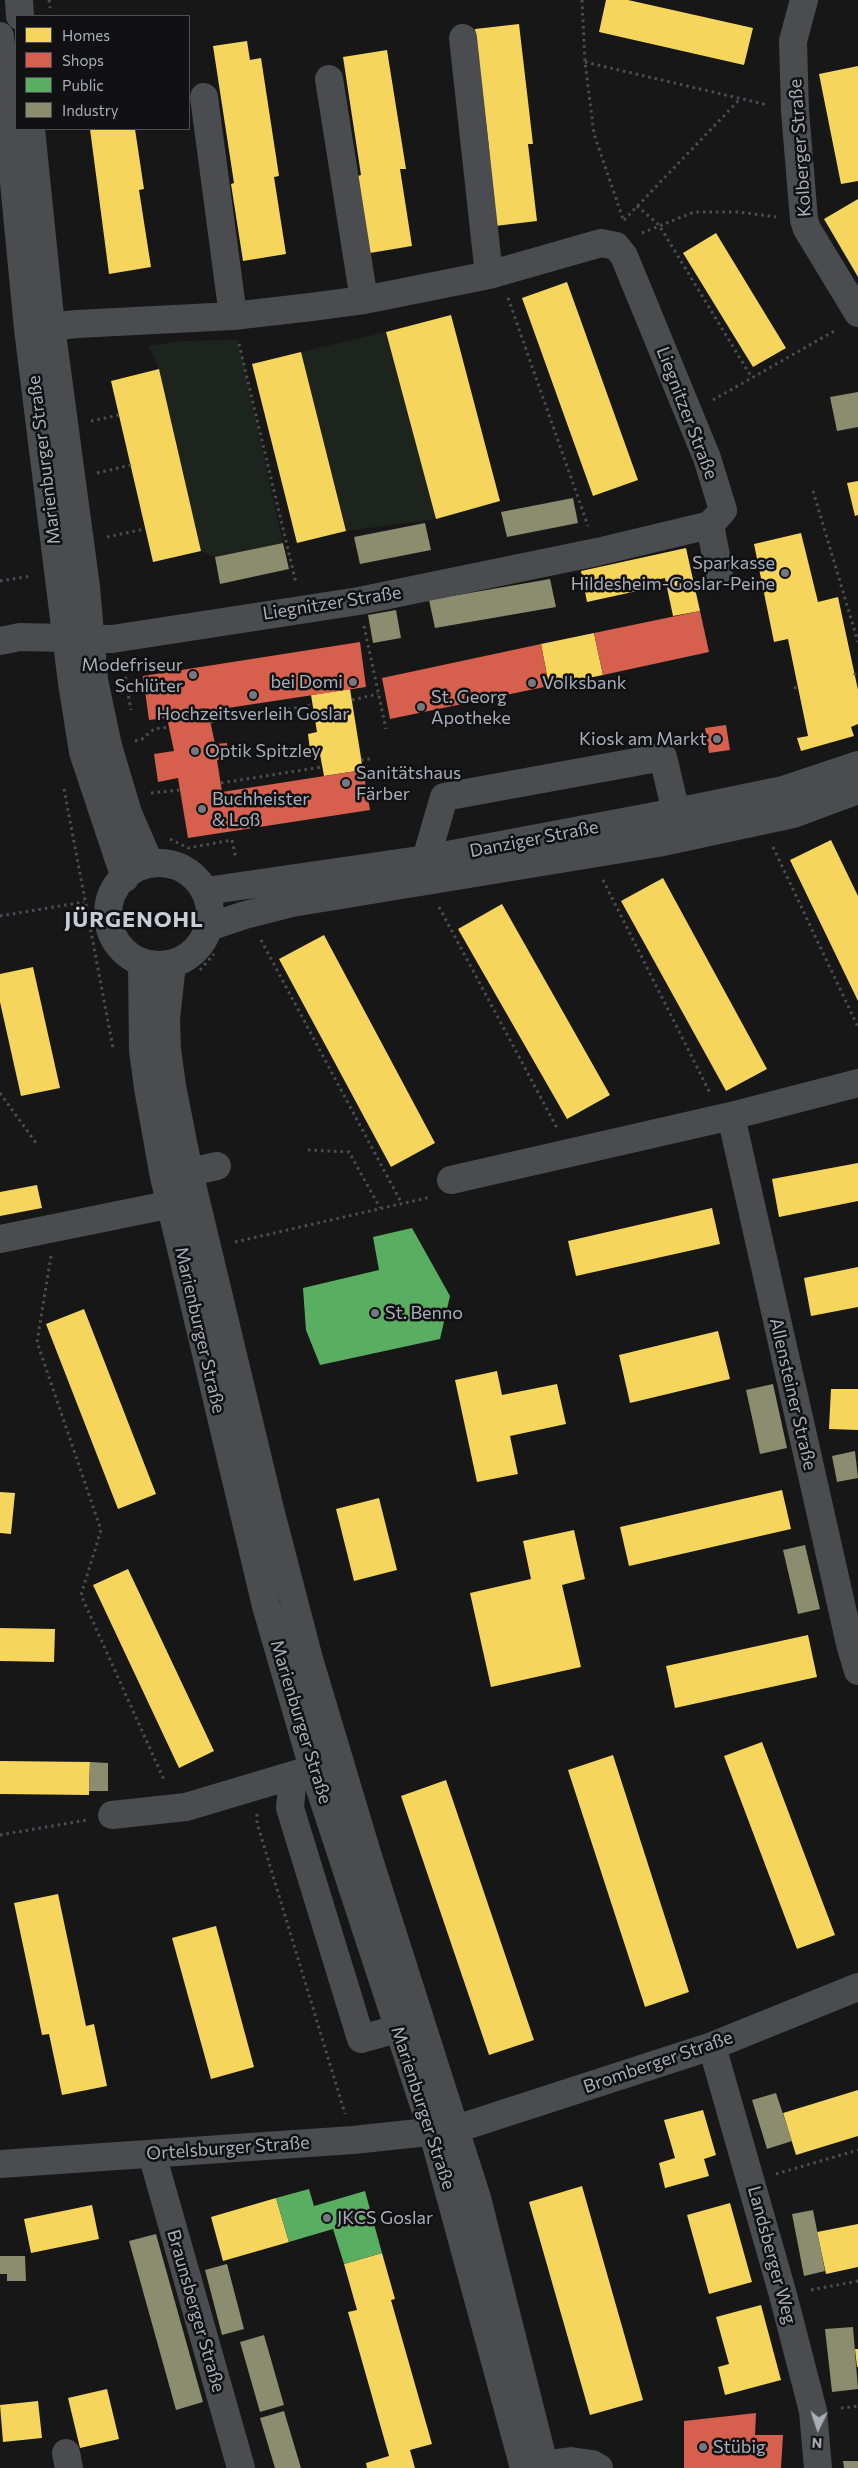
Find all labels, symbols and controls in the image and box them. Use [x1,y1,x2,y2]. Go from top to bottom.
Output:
legend [15,15,190,130]
text: Homes [62,26,110,44]
text: Shops [62,51,104,69]
text: Public [62,76,104,94]
street label: Kolberger Straße [784,78,816,218]
text: Industry [62,101,119,119]
street label: Liegnitzer Straße [652,344,722,482]
street label: Marienburger Straße [23,374,65,546]
place label: Sparkasse Hildesheim-Goslar-Peine [571,552,775,594]
marker: Sparkasse Hildesheim-Goslar-Peine [779,567,791,579]
street label: Liegnitzer Straße [261,581,403,625]
place label: Modefriseur Schlüter [81,654,183,696]
marker: Modefriseur Schlüter [187,669,199,681]
place label: bei Domi [270,671,343,693]
place label: Volksbank [542,672,627,694]
marker: bei Domi [347,676,359,688]
marker: Volksbank [526,677,538,689]
place label: St. Georg Apotheke [431,686,511,729]
marker: Hochzeitsverleih Goslar [247,689,259,701]
marker: St. Georg Apotheke [415,701,427,713]
place label: Hochzeitsverleih Goslar [156,703,350,725]
place label: Kiosk am Markt [579,728,707,750]
marker: Kiosk am Markt [711,733,723,745]
place label: Optik Spitzley [205,740,321,762]
marker: Optik Spitzley [189,745,201,757]
place label: Sanitätshaus Färber [356,762,461,804]
marker: Sanitätshaus Färber [340,777,352,789]
place label: Buchheister & Loß [212,788,309,831]
marker: Buchheister & Loß [196,803,208,815]
street label: Danziger Straße [468,816,600,862]
district label: JÜRGENOHL [63,907,205,933]
street label: Marienburger Straße [170,1245,230,1415]
place label: St. Benno [385,1302,463,1324]
marker: St. Benno [369,1307,381,1319]
street label: Allensteiner Straße [765,1316,821,1472]
street label: Marienburger Straße [266,1637,336,1807]
street label: Marienburger Straße [386,2024,460,2192]
street label: Bromberger Straße [580,2026,736,2098]
street label: Ortelsburger Straße [146,2132,310,2164]
street label: Landsberger Weg [743,2184,801,2326]
place label: JKCS Goslar [337,2207,433,2229]
marker: JKCS Goslar [321,2212,333,2224]
street label: Braunsberger Straße [162,2227,230,2395]
north arrow [793,2403,843,2453]
text: N [811,2435,823,2452]
place label: Stübig [713,2436,766,2458]
marker: Stübig [697,2441,709,2453]

